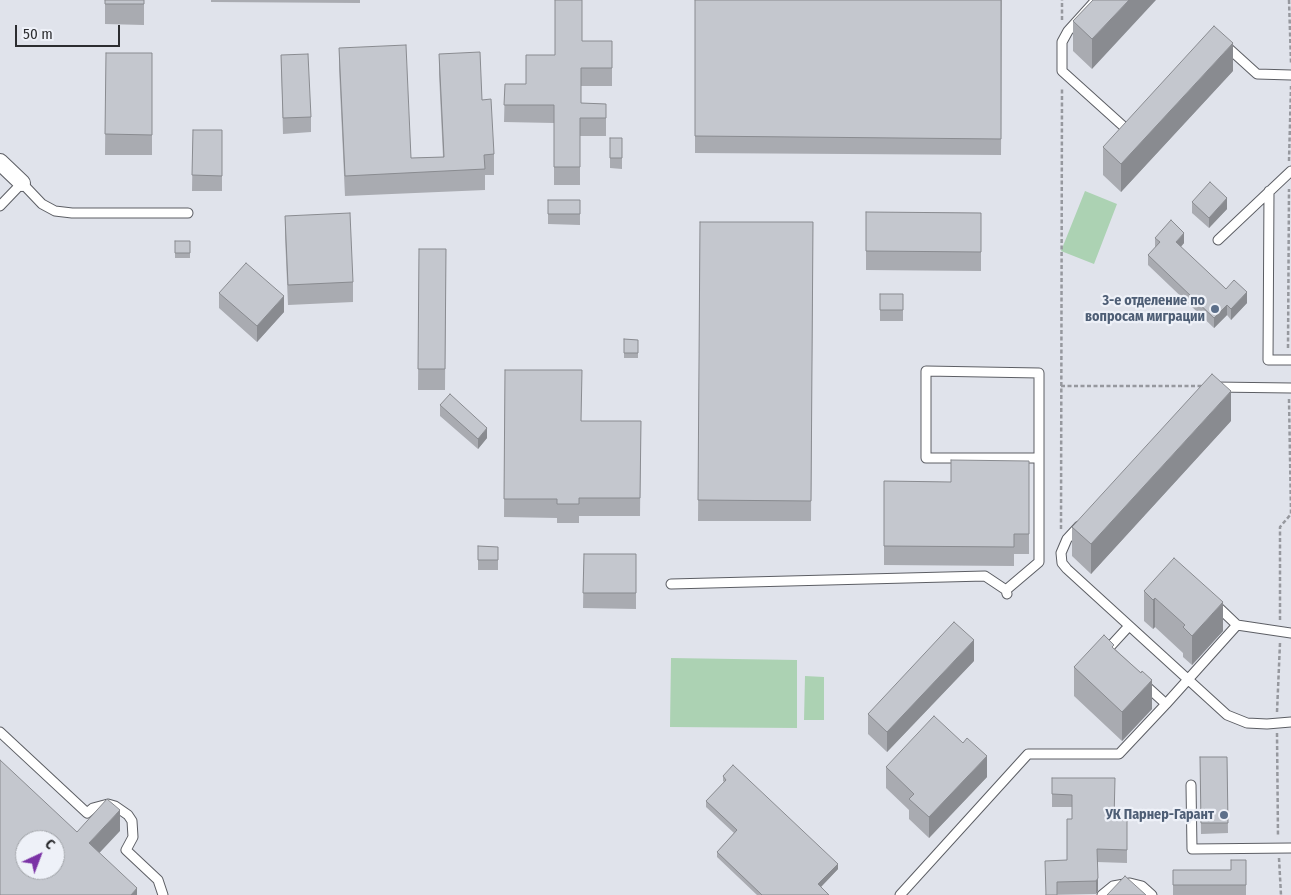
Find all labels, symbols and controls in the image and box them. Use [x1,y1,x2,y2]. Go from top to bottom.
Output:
scale bar [18,15,122,47]
text: 50 m [23,25,53,43]
place label: 3-е отделение по вопросам миграции [1085,293,1205,326]
marker: 3-е отделение по вопросам миграции [1209,303,1221,315]
place label: УК Парнер-Гарант [1105,807,1214,823]
marker: УК Парнер-Гарант [1218,809,1230,821]
north arrow [15,830,65,880]
text: С [41,836,58,853]

